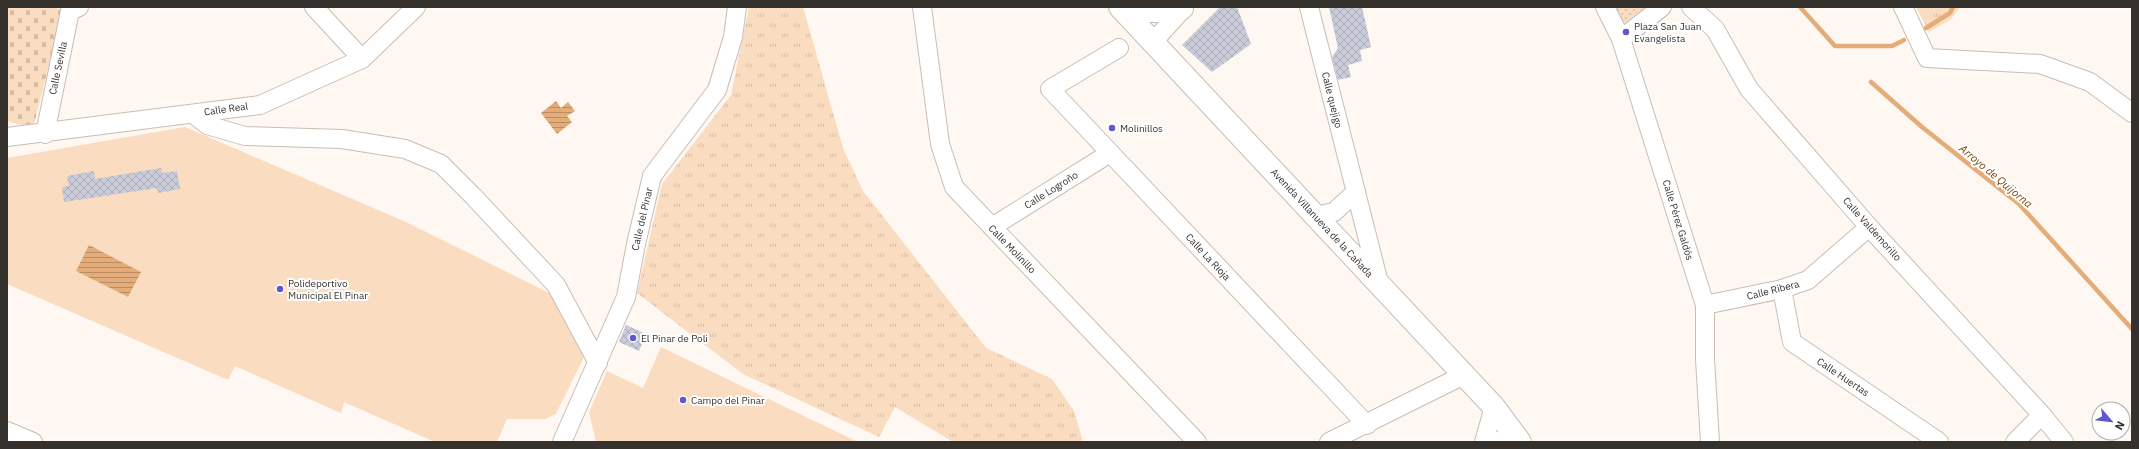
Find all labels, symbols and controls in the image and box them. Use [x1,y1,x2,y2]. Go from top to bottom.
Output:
place label: Plaza San Juan Evangelista [1634,20,1701,45]
marker: Plaza San Juan Evangelista [1621,27,1631,37]
street label: Calle Sevilla [46,40,70,96]
street label: Calle quejigo [1319,70,1345,130]
street label: Calle Real [203,99,249,119]
place label: Molinillos [1120,122,1163,135]
marker: Molinillos [1107,123,1117,133]
water label: Arroyo de Quijorna [1956,141,2035,211]
street label: Avenida Villanueva de la Cañada [1268,166,1377,281]
street label: Calle Logroño [1022,168,1081,212]
street label: Calle Pérez Galdós [1660,178,1696,262]
street label: Calle del Pinar [628,186,656,252]
street label: Calle Valdemorillo [1840,194,1904,264]
street label: Calle Molinillo [985,222,1039,276]
street label: Calle La Rioja [1183,231,1234,284]
place label: Polideportivo Municipal El Pinar [288,277,368,302]
street label: Calle Ribera [1745,277,1801,303]
marker: Polideportivo Municipal El Pinar [275,284,285,294]
place label: El Pinar de Poli [641,332,708,345]
marker: El Pinar de Poli [628,333,638,343]
street label: Calle Huertas [1814,355,1872,399]
place label: Campo del Pinar [691,394,765,407]
marker: Campo del Pinar [678,395,688,405]
north arrow [2091,401,2131,441]
text: N [2112,419,2128,433]

